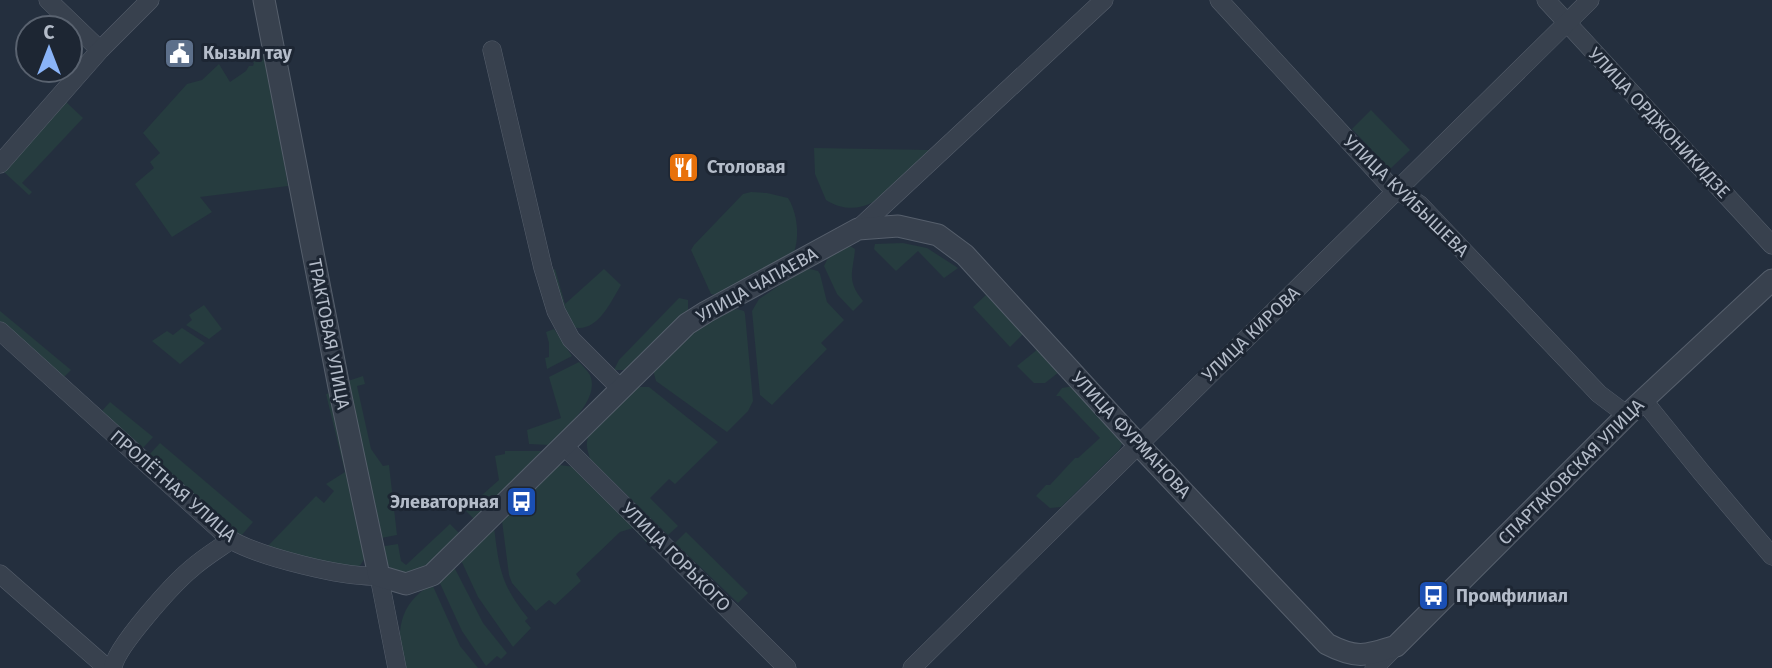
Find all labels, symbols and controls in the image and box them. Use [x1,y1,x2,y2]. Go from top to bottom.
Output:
north arrow [14,14,84,84]
text: С [44,21,55,44]
public building icon: Кызыл тау [163,36,197,70]
place label: Кызыл тау [203,42,292,64]
street label: УЛИЦА ОРДЖОНИКИДЗЕ [1583,43,1735,203]
street label: УЛИЦА КУЙБЫШЕВА [1339,131,1474,262]
restaurant icon: Столовая [667,150,701,184]
place label: Столовая [707,156,785,178]
street label: УЛИЦА ЧАПАЕВА [693,242,822,327]
street label: ТРАКТОВАЯ УЛИЦА [304,257,355,412]
street label: УЛИЦА КИРОВА [1198,281,1305,386]
street label: УЛИЦА ФУРМАНОВА [1067,367,1196,503]
street label: СПАРТАКОВСКАЯ УЛИЦА [1493,394,1649,550]
street label: ПРОЛЁТНАЯ УЛИЦА [106,425,241,547]
bus stop icon: Элеваторная [505,485,539,519]
place label: Элеваторная [390,491,499,513]
street label: УЛИЦА ГОРЬКОГО [617,498,735,616]
bus stop icon: Промфилиал [1416,579,1450,613]
place label: Промфилиал [1456,585,1568,607]

